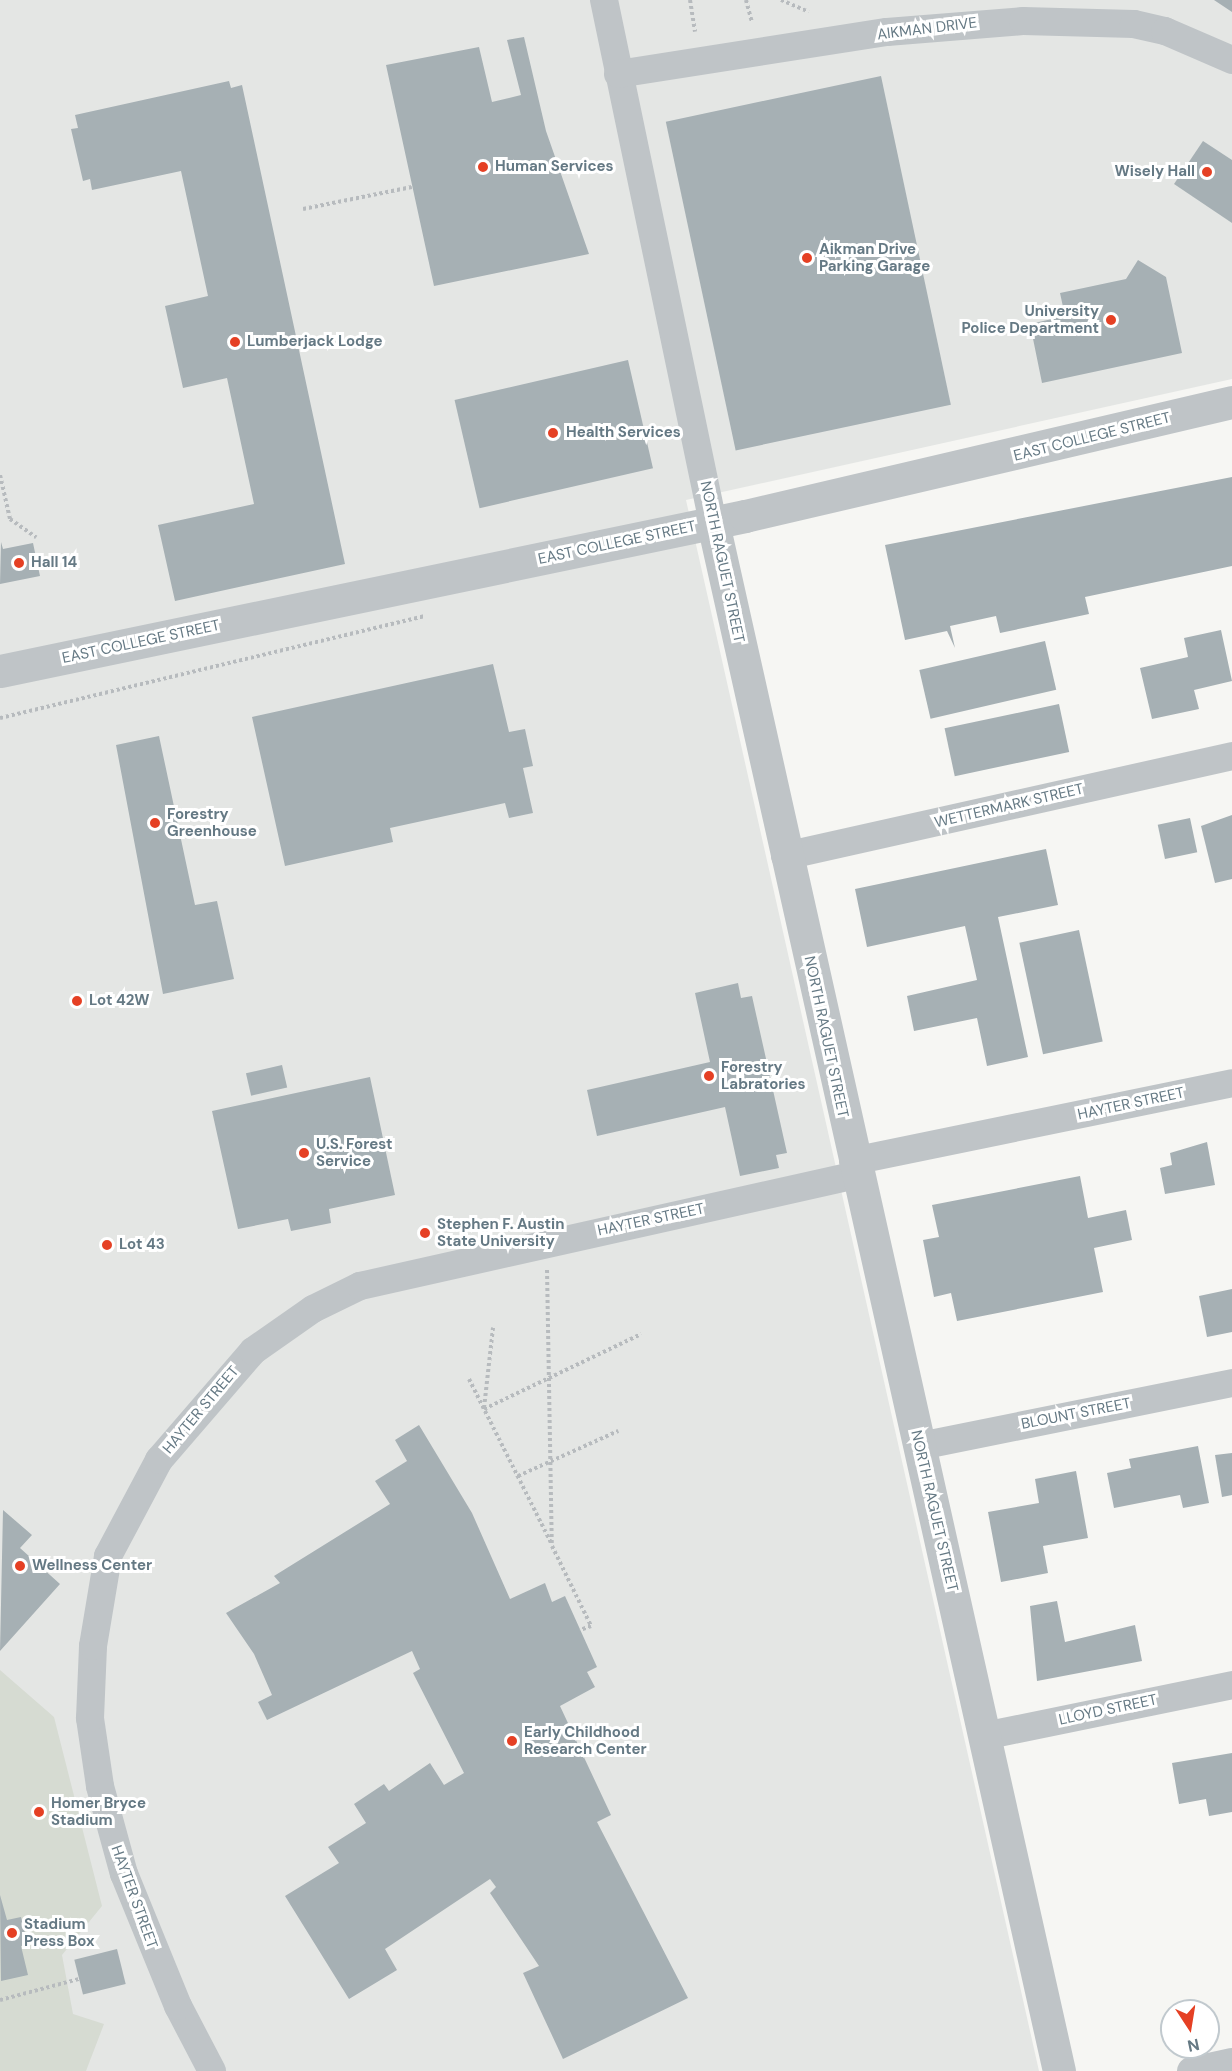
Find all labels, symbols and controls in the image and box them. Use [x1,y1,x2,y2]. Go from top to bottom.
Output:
street label: AIKMAN DRIVE [876,14,978,44]
place label: Human Services [495,158,614,176]
marker: Human Services [476,160,490,174]
place label: Wisely Hall [1115,163,1195,181]
marker: Wisely Hall [1200,165,1214,179]
place label: Aikman Drive Parking Garage [819,240,930,275]
marker: Aikman Drive Parking Garage [800,251,814,265]
place label: University Police Department [961,302,1099,337]
marker: University Police Department [1104,313,1118,327]
place label: Lumberjack Lodge [247,333,383,351]
marker: Lumberjack Lodge [228,335,242,349]
street label: EAST COLLEGE STREET [1012,409,1172,465]
marker: Health Services [544,424,562,442]
place label: Health Services [566,424,681,442]
street label: NORTH RAGUET STREET [696,479,748,645]
street label: EAST COLLEGE STREET [536,517,698,569]
place label: Hall 14 [31,554,77,572]
marker: Hall 14 [12,556,26,570]
street label: EAST COLLEGE STREET [60,616,222,668]
street label: WETTERMARK STREET [933,780,1085,832]
place label: Forestry Greenhouse [167,805,257,840]
marker: Forestry Greenhouse [148,816,162,830]
street label: NORTH RAGUET STREET [800,954,852,1120]
place label: Lot 42W [89,992,149,1010]
marker: Lot 42W [70,994,84,1008]
place label: Forestry Labratories [721,1058,806,1093]
marker: Forestry Labratories [702,1069,716,1083]
street label: HAYTER STREET [1076,1084,1186,1124]
place label: U.S. Forest Service [316,1135,393,1170]
marker: U.S. Forest Service [297,1146,311,1160]
street label: HAYTER STREET [596,1200,706,1240]
place label: Stephen F. Austin State University [437,1215,564,1250]
marker: Stephen F. Austin State University [418,1226,432,1240]
place label: Lot 43 [119,1236,165,1254]
marker: Lot 43 [100,1238,114,1252]
street label: HAYTER STREET [159,1363,243,1457]
street label: BLOUNT STREET [1020,1395,1132,1433]
street label: NORTH RAGUET STREET [907,1429,961,1593]
place label: Wellness Center [32,1557,152,1575]
marker: Wellness Center [13,1559,27,1573]
street label: LLOYD STREET [1057,1691,1159,1729]
place label: Early Childhood Research Center [524,1723,647,1758]
marker: Early Childhood Research Center [505,1734,519,1748]
place label: Homer Bryce Stadium [51,1794,146,1829]
marker: Homer Bryce Stadium [32,1805,46,1819]
street label: HAYTER STREET [107,1843,161,1951]
place label: Stadium Press Box [24,1915,95,1950]
marker: Stadium Press Box [5,1926,19,1940]
north arrow [1160,1999,1220,2059]
text: N [1186,2034,1201,2057]

